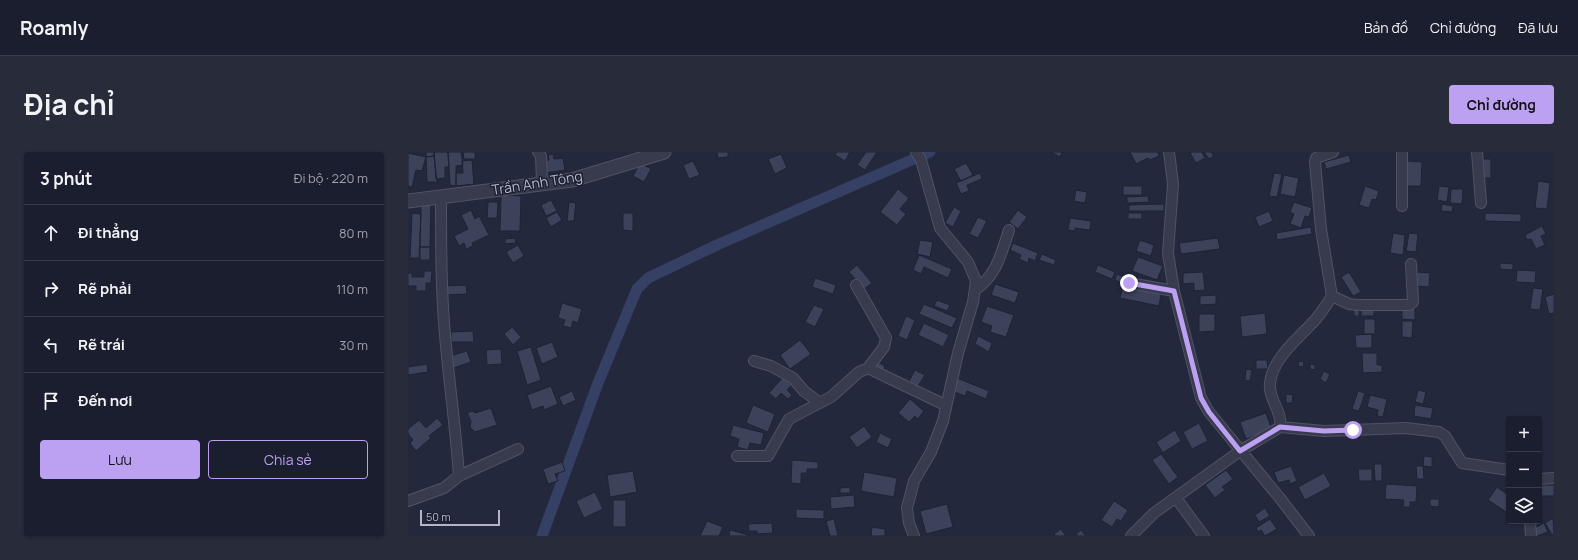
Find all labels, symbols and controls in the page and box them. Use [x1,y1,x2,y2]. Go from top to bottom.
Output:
text: Roamly [20,15,88,41]
text: Bản đồ [1364,18,1408,37]
text: Chỉ đường [1430,18,1496,37]
text: Đã lưu [1518,18,1558,37]
text: Địa chỉ [24,85,115,123]
button: Chỉ đường [1449,85,1554,124]
street label: Trần Anh Tông [490,166,584,199]
text: 3 phút [40,167,92,190]
text: Đi bộ · 220 m [294,169,368,187]
icon: ahead [40,222,62,244]
text: Đi thẳng [78,222,139,243]
text: 80 m [339,224,368,242]
route end [1120,274,1138,292]
icon: right [40,278,62,300]
text: Rẽ phải [78,278,131,299]
text: 110 m [336,280,368,298]
icon: left [40,334,62,356]
text: Rẽ trái [78,334,125,355]
text: 30 m [339,336,368,354]
icon: arrive [40,390,62,412]
text: Đến nơi [78,390,132,411]
map controls [1506,416,1542,524]
button: + [1506,416,1542,452]
route start [1344,421,1362,439]
button: Lưu [40,440,200,479]
button: Chia sẻ [208,440,368,479]
button: − [1506,452,1542,488]
button: layers [1506,488,1542,524]
scale bar [420,508,500,527]
text: 50 m [426,509,451,524]

